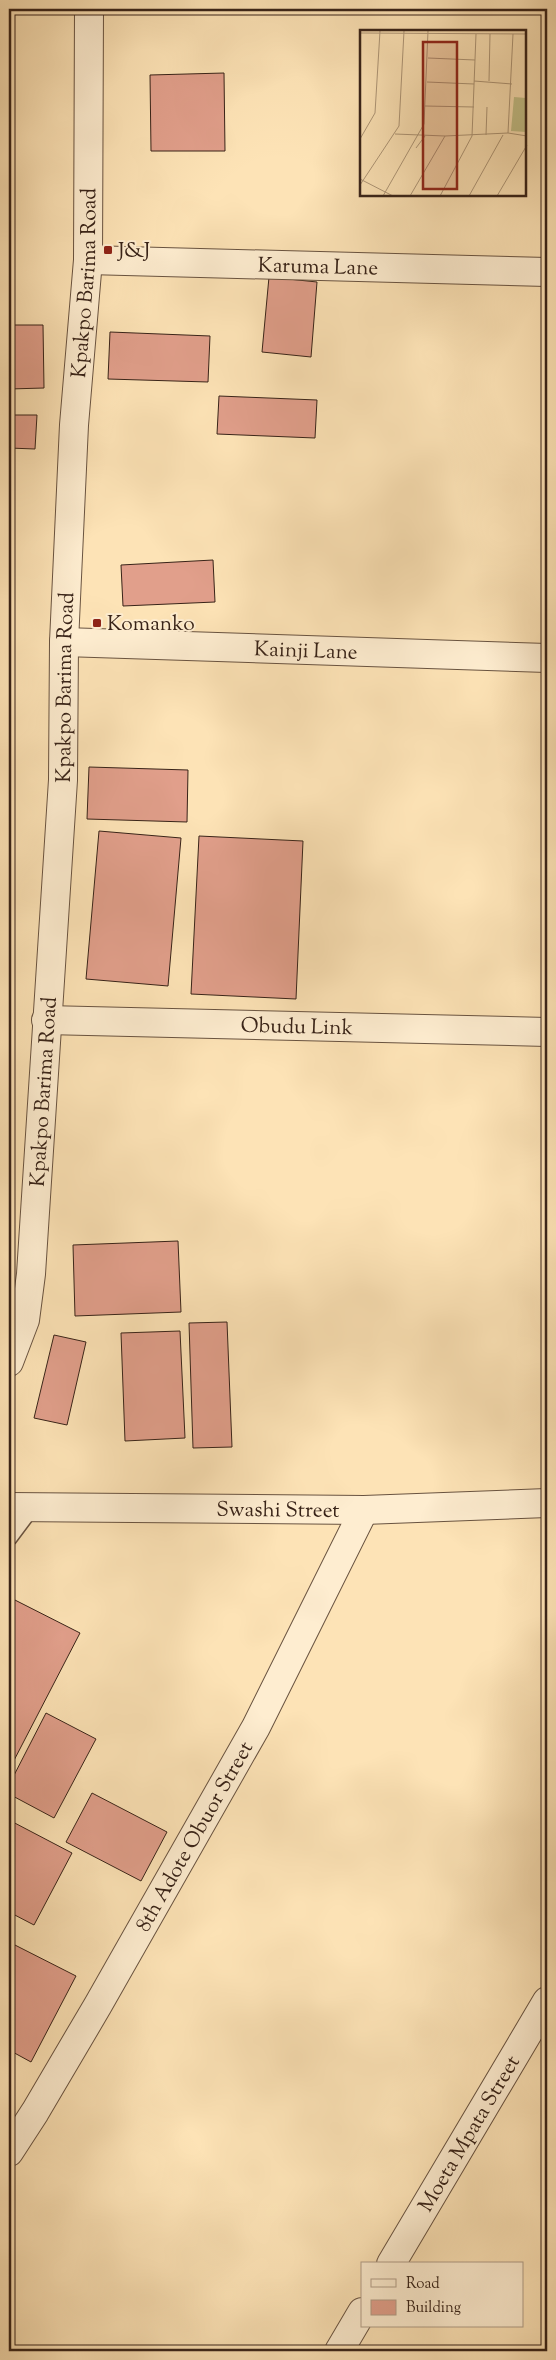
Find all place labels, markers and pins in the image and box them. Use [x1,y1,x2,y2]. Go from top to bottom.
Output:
place label: J&J [117,237,150,267]
marker: J&J [102,244,114,256]
place label: Komanko [107,610,195,640]
marker: Komanko [91,617,103,629]

